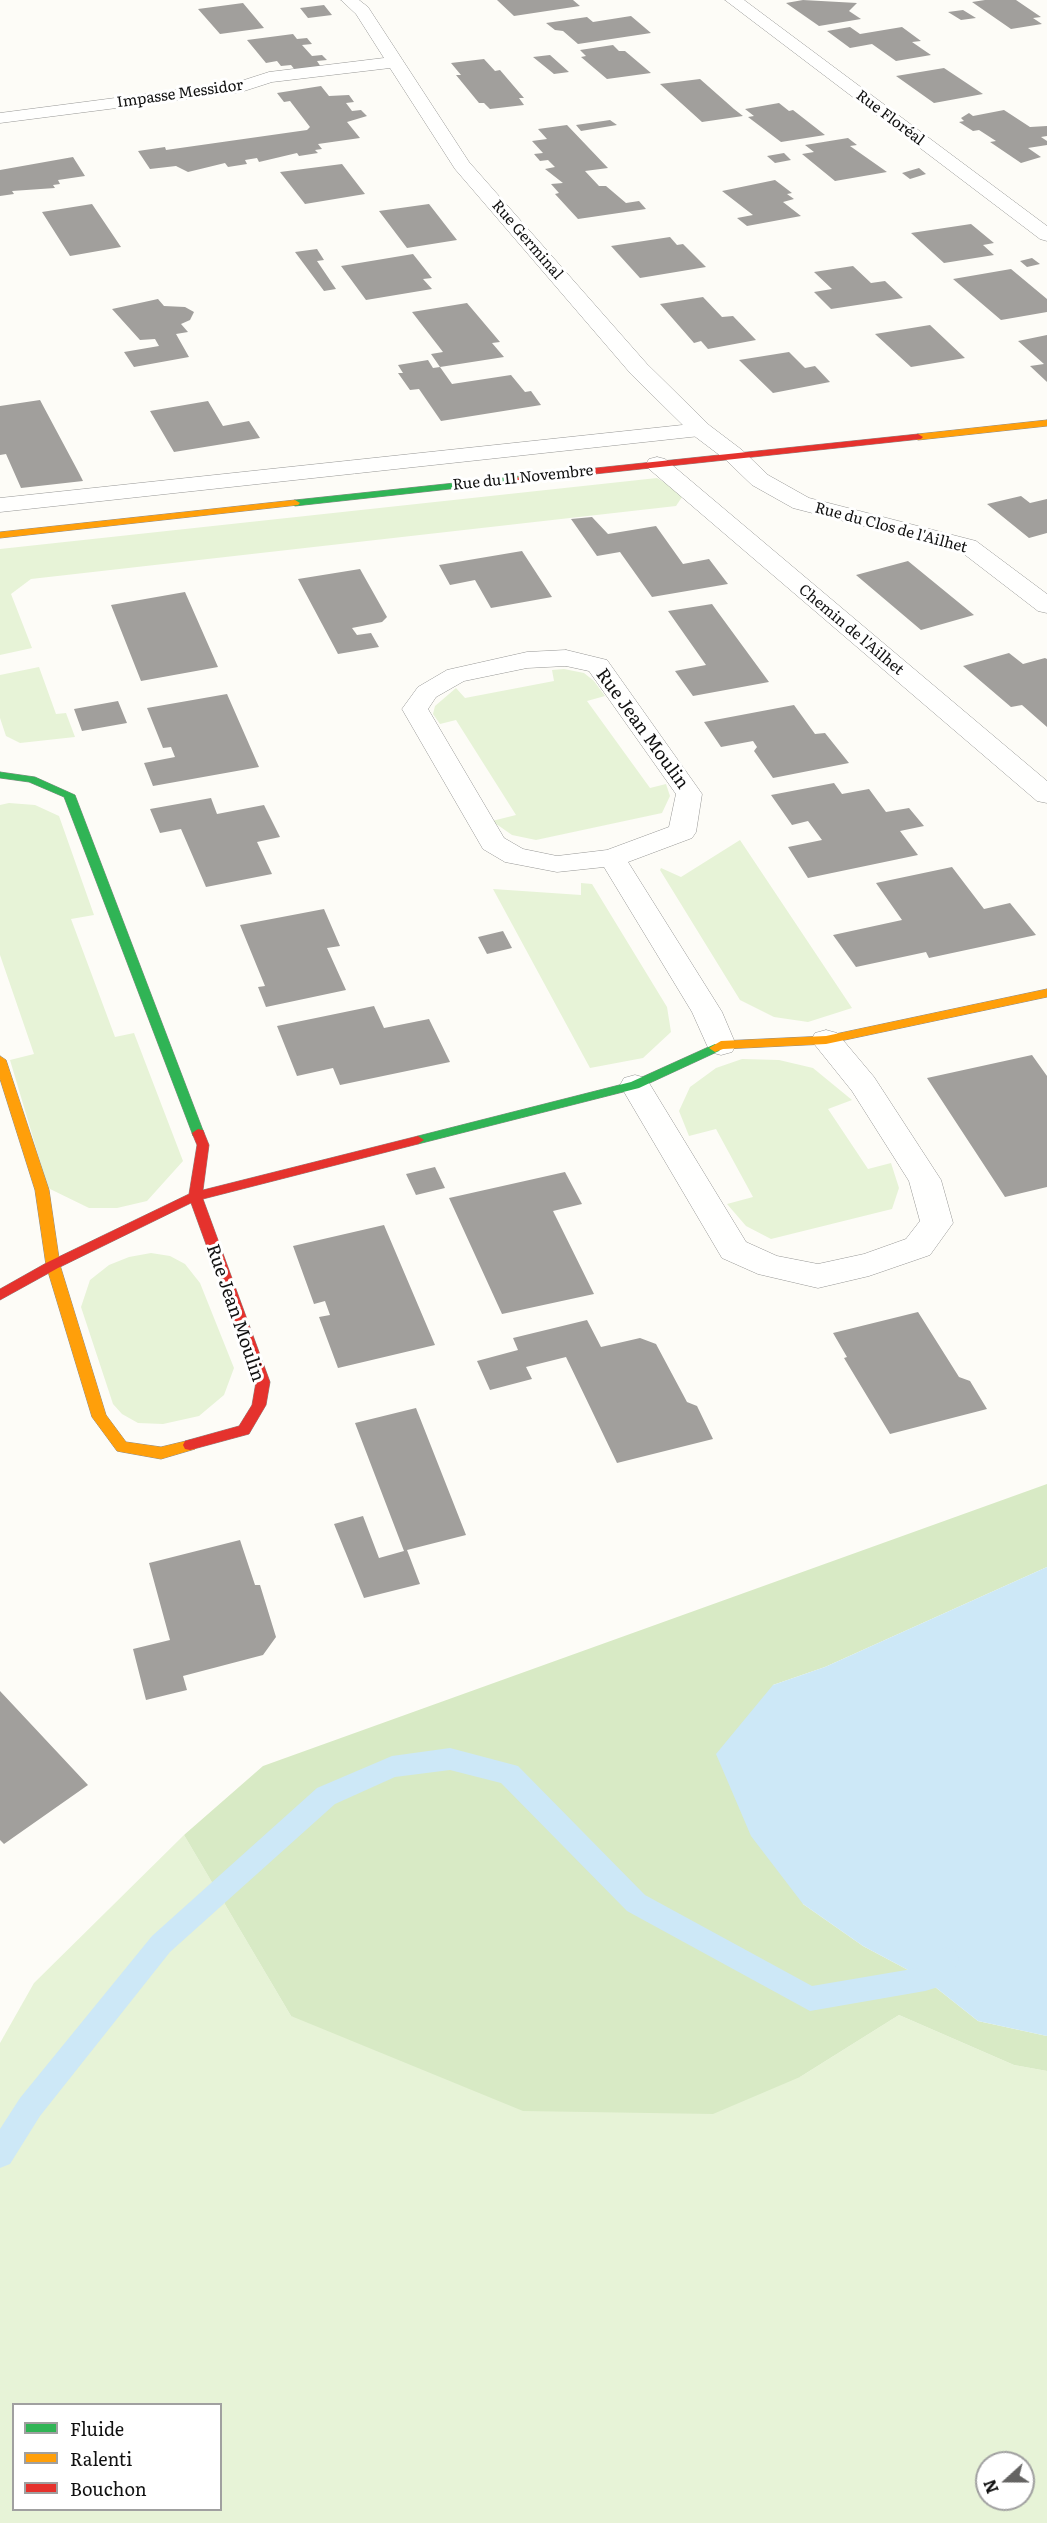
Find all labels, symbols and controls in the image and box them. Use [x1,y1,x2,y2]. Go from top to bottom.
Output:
street label: Impasse Messidor [116,76,244,112]
street label: Rue Floréal [852,87,928,149]
street label: Rue Germinal [488,197,566,283]
street label: Rue du 11 Novembre [452,462,594,494]
street label: Rue du Clos de l'Ailhet [813,499,969,557]
street label: Chemin de l'Ailhet [795,581,907,679]
street label: Rue Jean Moulin [591,664,693,794]
street label: Rue Jean Moulin [201,1242,269,1384]
legend [12,2403,222,2511]
text: Fluide [70,2415,124,2442]
text: Ralenti [70,2445,132,2472]
north arrow [975,2451,1035,2511]
text: Bouchon [70,2475,147,2502]
text: N [976,2476,1004,2497]

